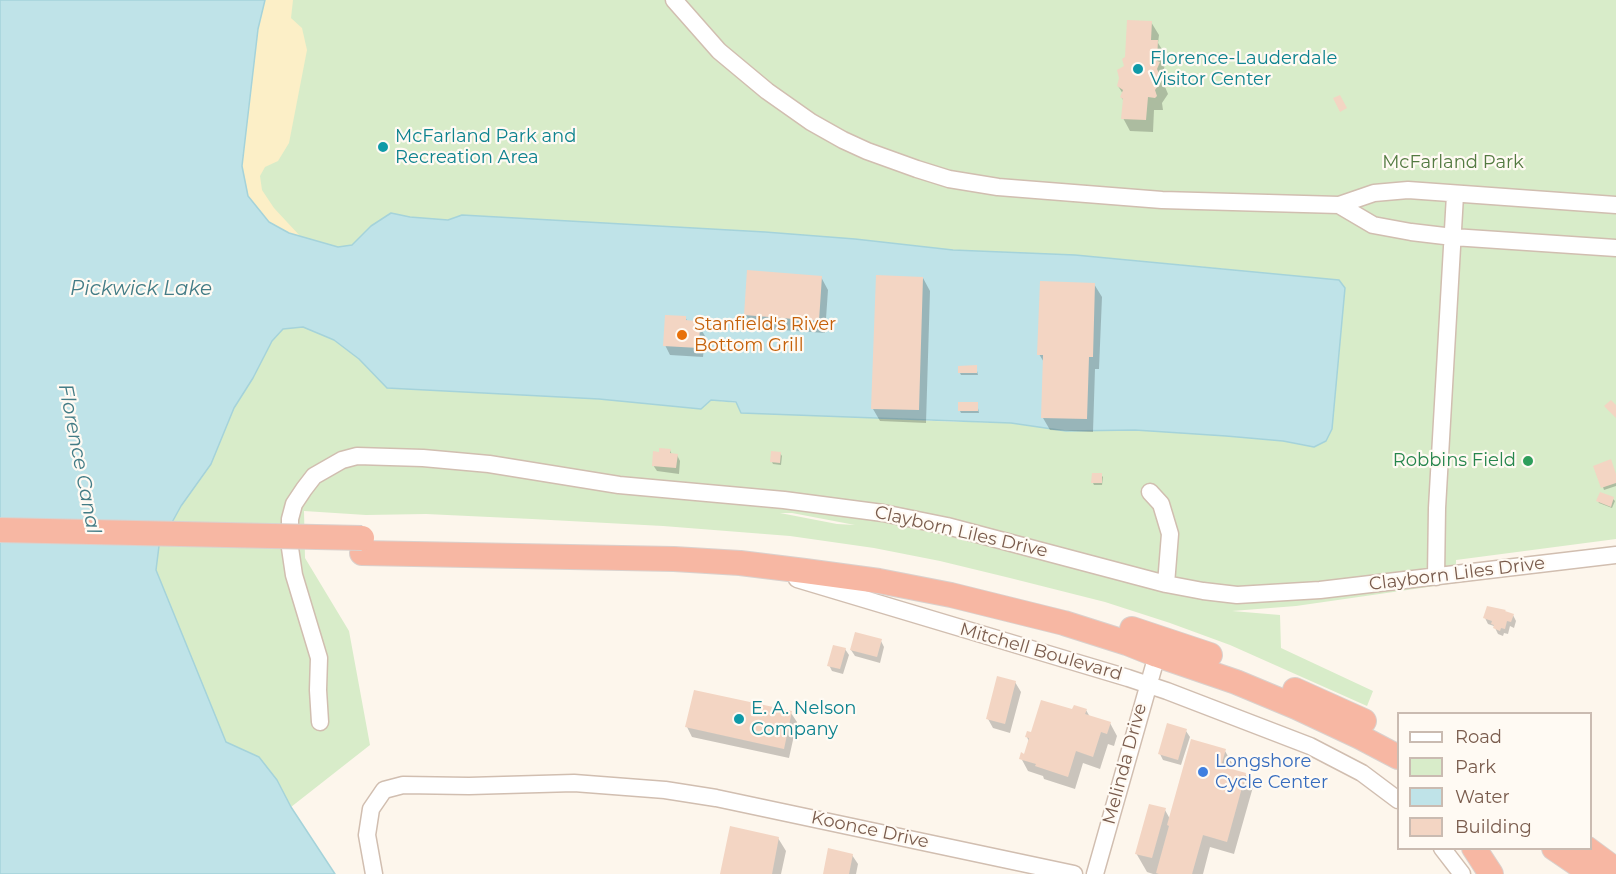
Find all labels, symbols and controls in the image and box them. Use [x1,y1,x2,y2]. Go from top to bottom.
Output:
place label: Florence-Lauderdale Visitor Center [1150,48,1337,90]
marker: Florence-Lauderdale Visitor Center [1131,62,1145,76]
place label: McFarland Park and Recreation Area [395,126,576,168]
marker: McFarland Park and Recreation Area [376,140,390,154]
park label: McFarland Park [1382,152,1524,174]
water label: Pickwick Lake [70,277,212,301]
place label: Stanfield's River Bottom Grill [694,314,836,356]
marker: Stanfield's River Bottom Grill [675,328,689,342]
water label: Florence Canal [53,382,105,536]
place label: Robbins Field [1393,450,1516,472]
marker: Robbins Field [1521,454,1535,468]
street label: Clayborn Liles Drive [872,502,1050,562]
street label: Clayborn Liles Drive [1368,553,1546,595]
street label: Mitchell Boulevard [957,618,1125,686]
place label: E. A. Nelson Company [751,698,856,740]
street label: Melinda Drive [1098,701,1152,827]
marker: E. A. Nelson Company [732,712,746,726]
legend [1397,712,1592,850]
text: Road [1455,726,1502,748]
place label: Longshore Cycle Center [1215,751,1328,794]
text: Park [1455,756,1496,778]
marker: Longshore Cycle Center [1196,765,1210,779]
text: Water [1455,786,1510,808]
street label: Koonce Drive [809,807,931,853]
text: Building [1455,816,1532,838]

